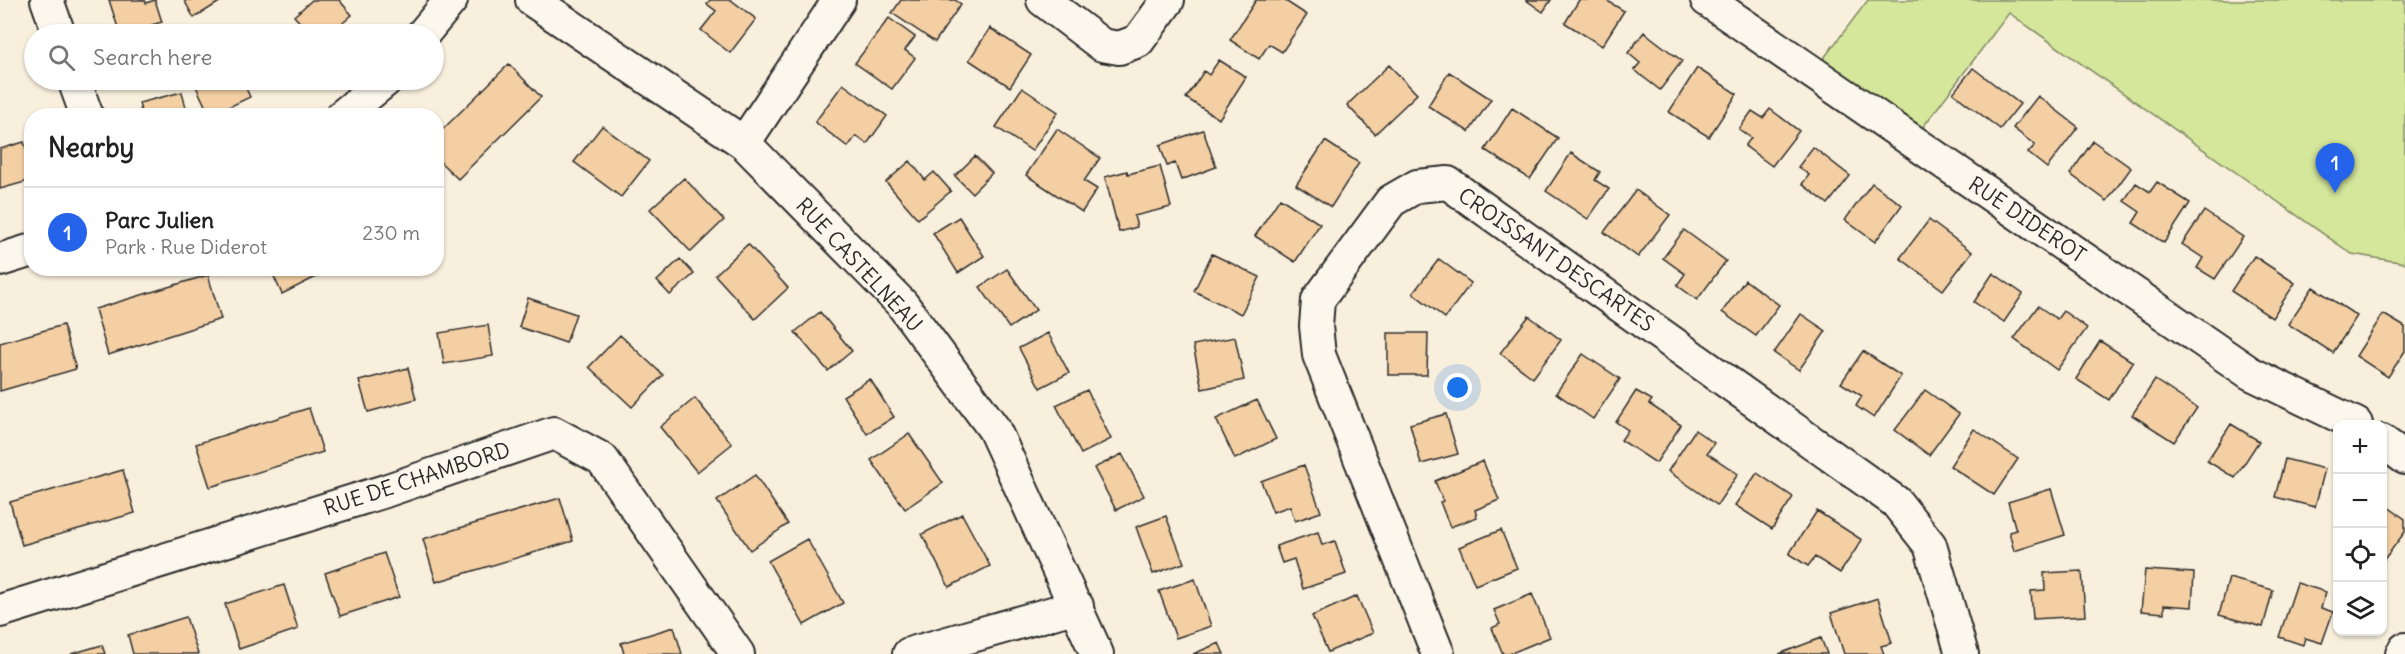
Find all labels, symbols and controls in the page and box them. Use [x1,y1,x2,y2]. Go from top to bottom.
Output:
search box [24,24,444,90]
icon: search [45,41,78,74]
text: Search here [93,43,212,71]
text: Nearby [48,131,134,164]
pin: 1 [2316,144,2354,193]
street label: RUE DIDEROT [1963,170,2091,269]
street label: CROISSANT DESCARTES [1453,182,1660,338]
street label: RUE CASTELNEAU [790,192,928,337]
text: Parc Julien [105,206,214,234]
text: 1 [64,220,71,245]
text: 230 m [362,220,420,245]
text: Park · Rue Diderot [105,234,267,259]
your location [1443,373,1472,402]
map controls [2333,420,2387,636]
button: + [2333,420,2387,474]
street label: RUE DE CHAMBORD [320,436,514,521]
button: − [2333,474,2387,528]
button: locate [2333,528,2387,582]
button: layers [2333,582,2387,636]

